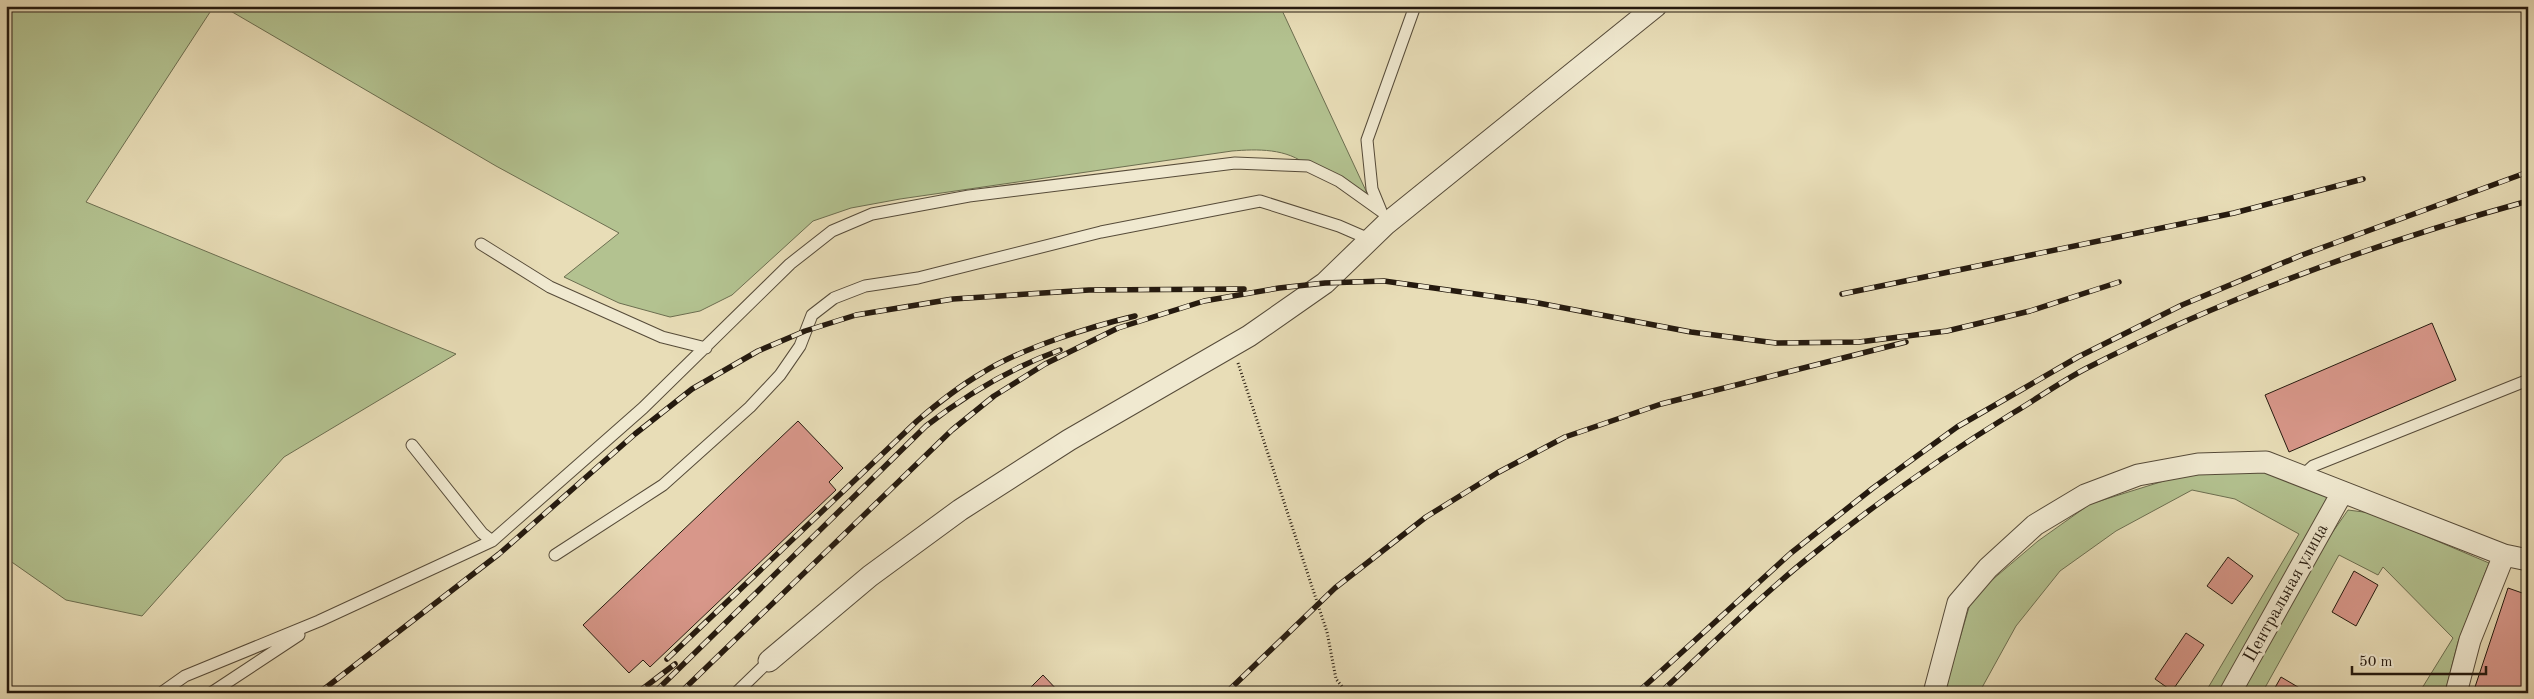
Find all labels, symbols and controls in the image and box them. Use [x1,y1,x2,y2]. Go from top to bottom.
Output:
street label: Центральная улица [2241,521,2331,665]
scale bar [2352,644,2485,676]
text: 50 m [2359,655,2393,670]

